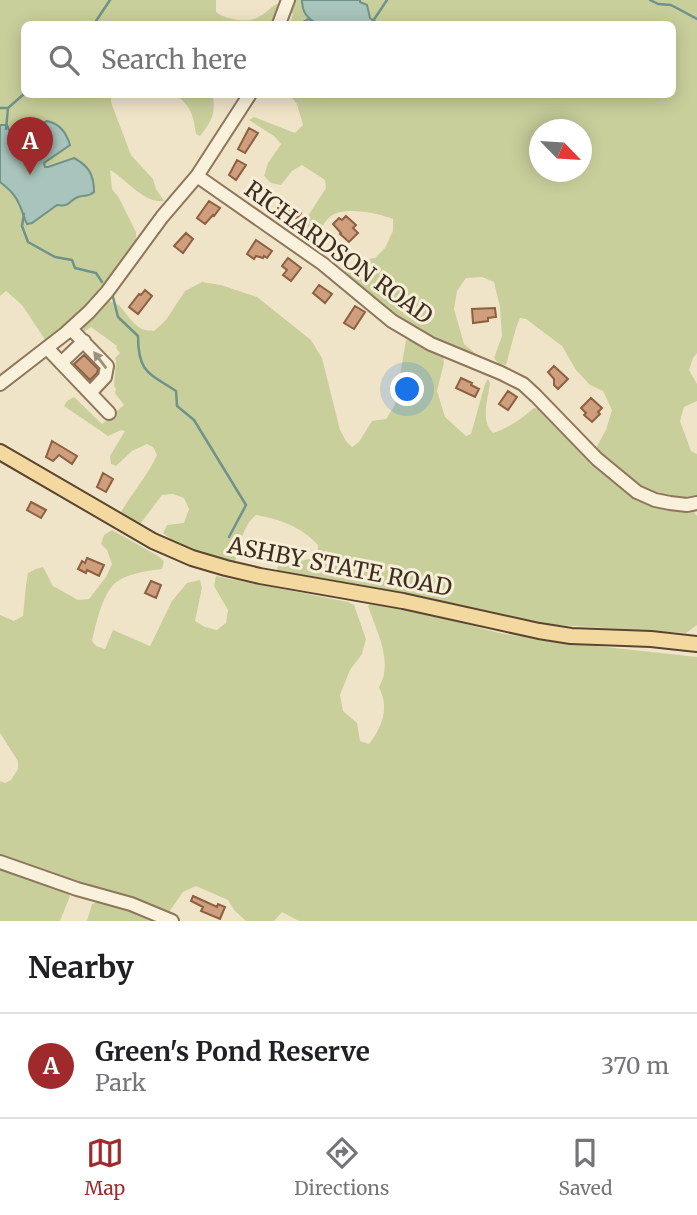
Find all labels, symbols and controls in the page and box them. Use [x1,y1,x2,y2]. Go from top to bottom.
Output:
search box [21,21,676,98]
icon: search [45,41,83,79]
text: Search here [101,43,247,76]
pin: A [7,117,53,175]
north arrow [529,119,592,182]
street label: RICHARDSON ROAD [239,174,439,330]
one-way arrow [93,350,107,369]
your location [390,372,424,406]
street label: ASHBY STATE ROAD [224,530,455,602]
text: Nearby [28,948,134,986]
text: Green's Pond Reserve [95,1035,370,1068]
text: A [43,1051,59,1080]
text: 370 m [601,1051,669,1080]
text: Park [95,1068,146,1097]
tab: Map [85,1134,125,1200]
tab: Directions [294,1134,389,1200]
tab: Saved [559,1134,612,1200]

